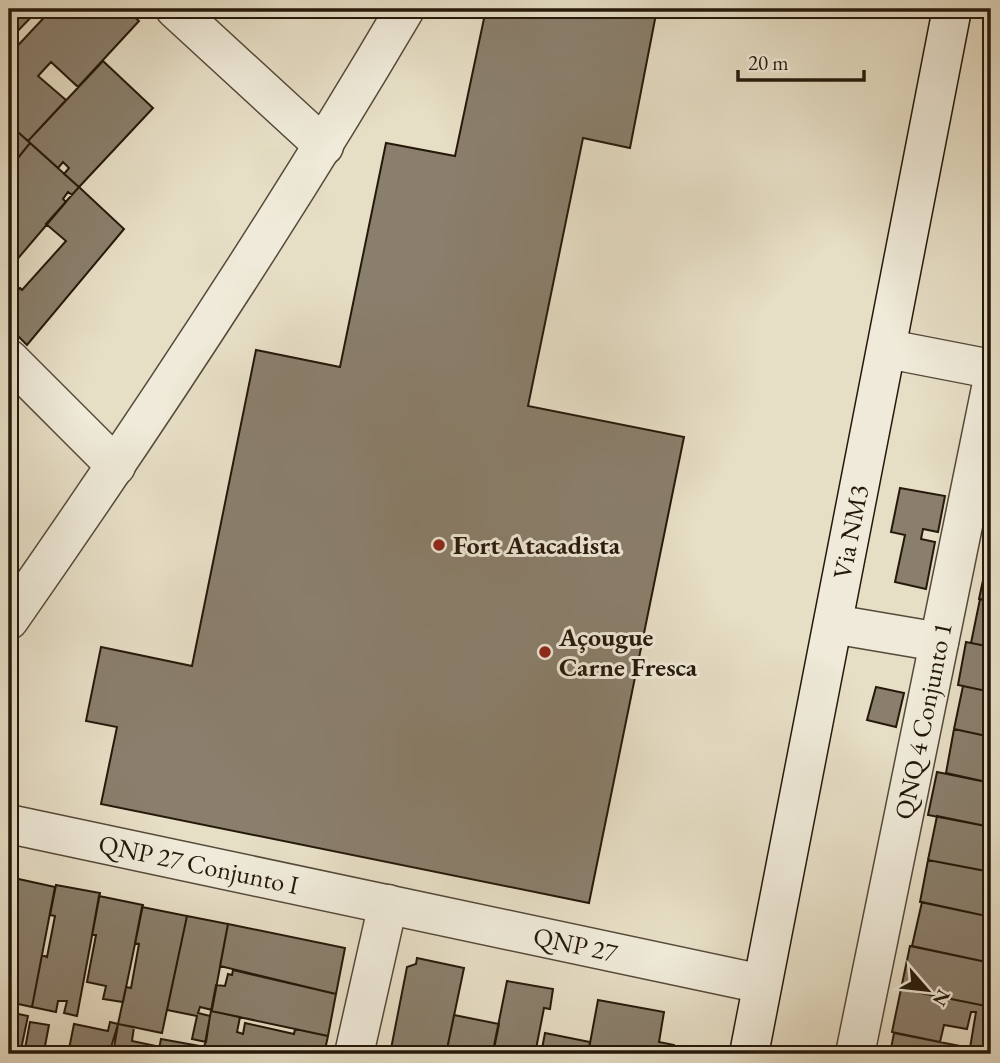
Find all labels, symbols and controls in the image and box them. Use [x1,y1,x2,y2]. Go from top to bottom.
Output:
scale bar [738,38,864,82]
text: 20 m [748,49,789,76]
street label: Via NM3 [825,482,876,582]
place label: Fort Atacadista [453,528,621,562]
marker: Fort Atacadista [431,537,447,553]
street label: QNQ 4 Conjunto 1 [886,619,960,822]
place label: Açougue Carne Fresca [558,620,698,684]
marker: Açougue Carne Fresca [537,644,553,660]
street label: QNP 27 Conjunto I [96,827,302,902]
street label: QNP 27 [530,919,621,970]
north arrow [892,954,962,1024]
text: N [927,985,956,1011]

